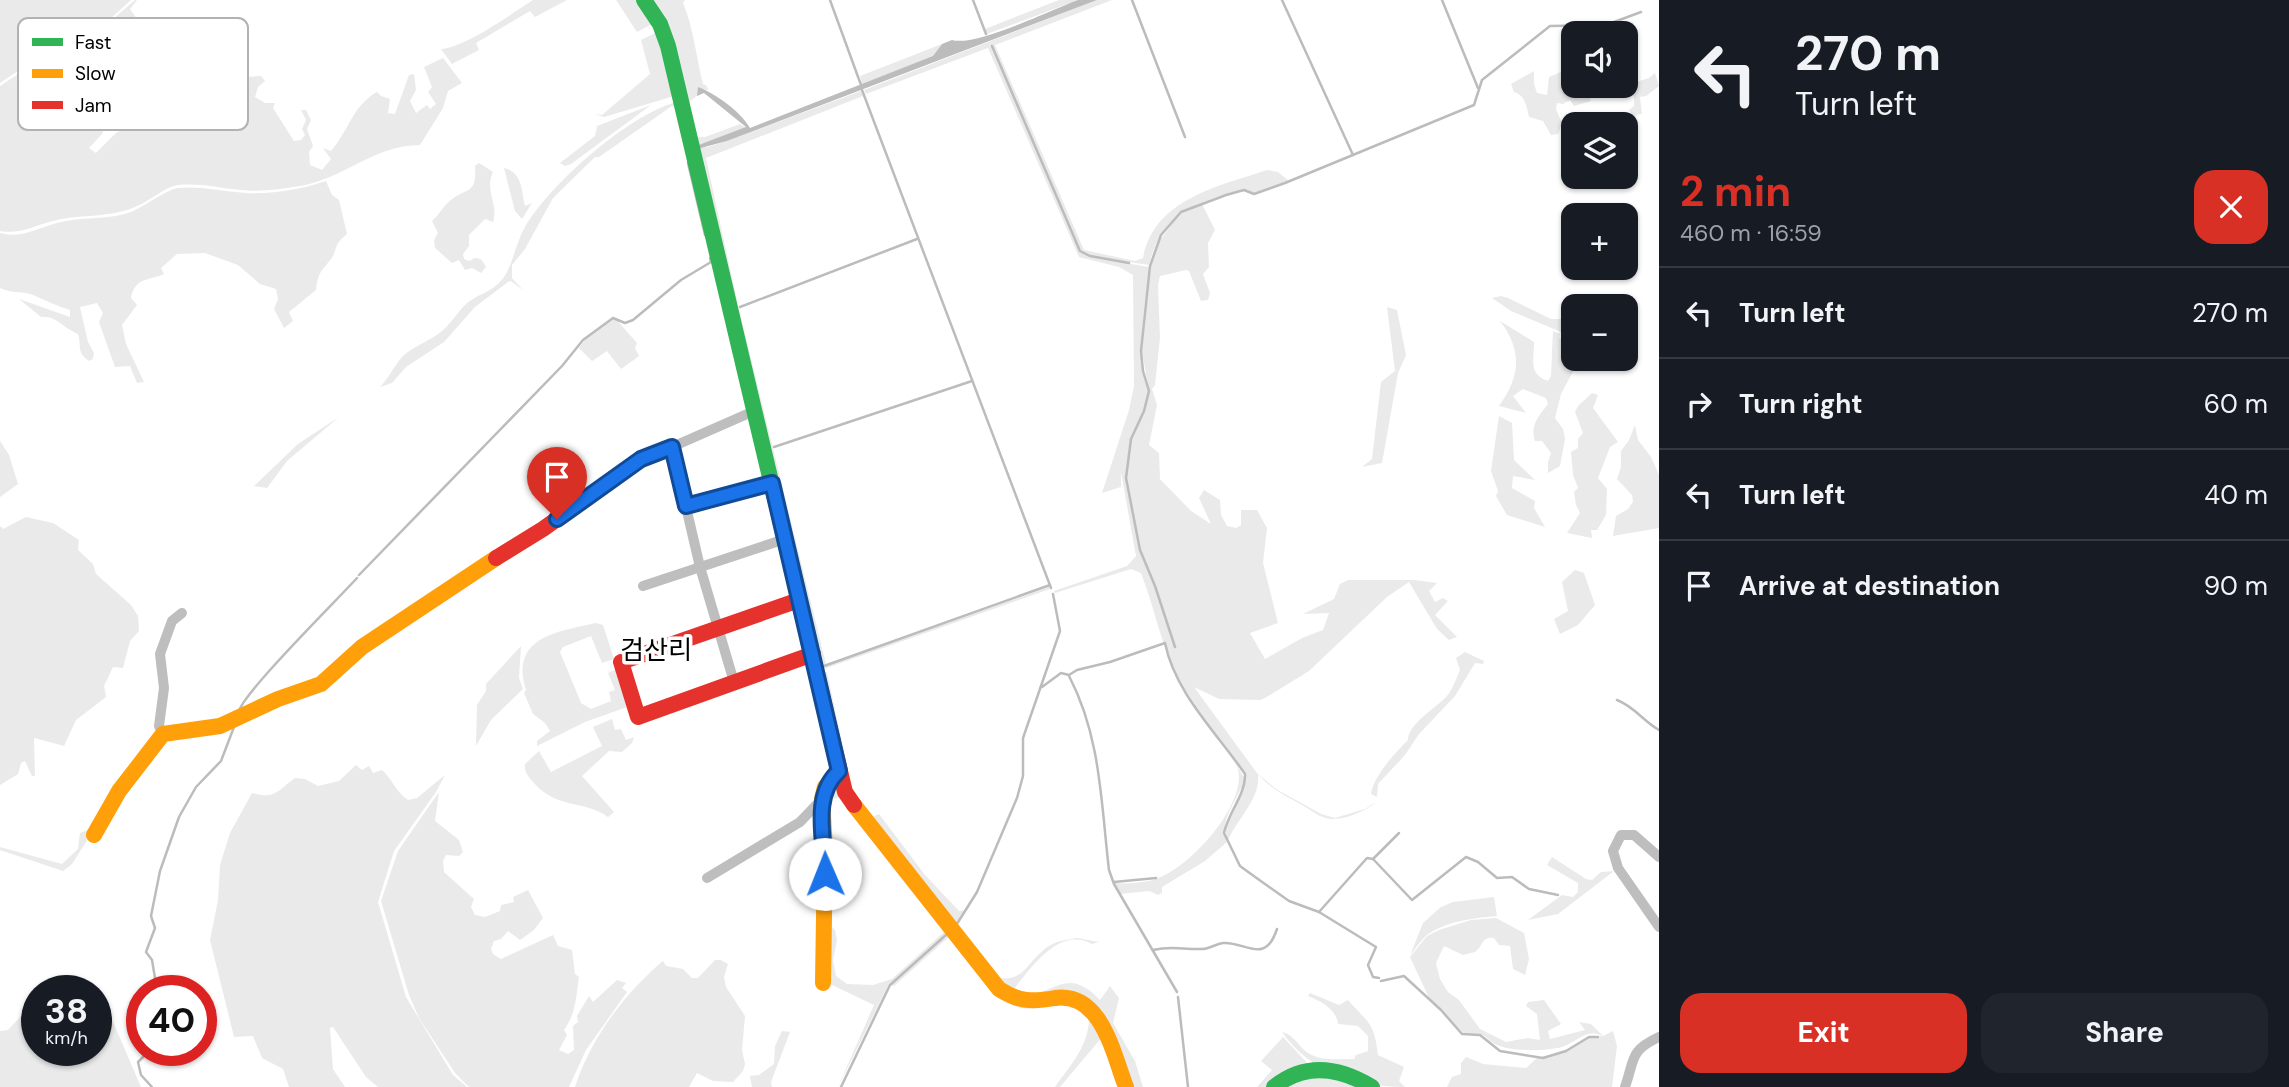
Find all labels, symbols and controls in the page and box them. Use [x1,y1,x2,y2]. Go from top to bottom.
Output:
legend [18,18,248,130]
map controls [1561,21,1638,371]
button: sound [1561,21,1638,98]
text: 270 m [1795,21,1941,85]
icon: left [1680,28,1771,119]
text: Fast [75,30,111,55]
text: Slow [75,61,116,86]
text: Turn left [1795,83,1917,125]
text: Jam [75,93,112,118]
button: layers [1561,112,1638,189]
text: 2 min [1680,164,1791,219]
button: close [2194,170,2268,244]
button: + [1561,203,1638,280]
text: 460 m · 16:59 [1680,218,1822,248]
button: − [1561,294,1638,371]
icon: left [1680,294,1718,332]
text: Turn left [1739,296,1846,330]
text: 270 m [2192,296,2268,330]
icon: right [1680,385,1718,423]
text: Turn right [1739,387,1863,421]
text: 60 m [2204,387,2268,421]
pin [527,447,587,519]
icon: arrive [538,458,576,496]
icon: left [1680,476,1718,514]
text: Turn left [1739,478,1846,512]
text: 40 m [2204,478,2268,512]
icon: arrive [1680,567,1718,605]
text: Arrive at destination [1739,569,2000,603]
text: 90 m [2204,569,2268,603]
district label: 검산리 [620,633,692,667]
position arrow [788,837,862,911]
speed limit sign: 40 [126,975,217,1066]
text: 38 [45,988,88,1034]
button: Exit [1680,993,1967,1073]
button: Share [1981,993,2268,1073]
text: km/h [45,1026,88,1050]

